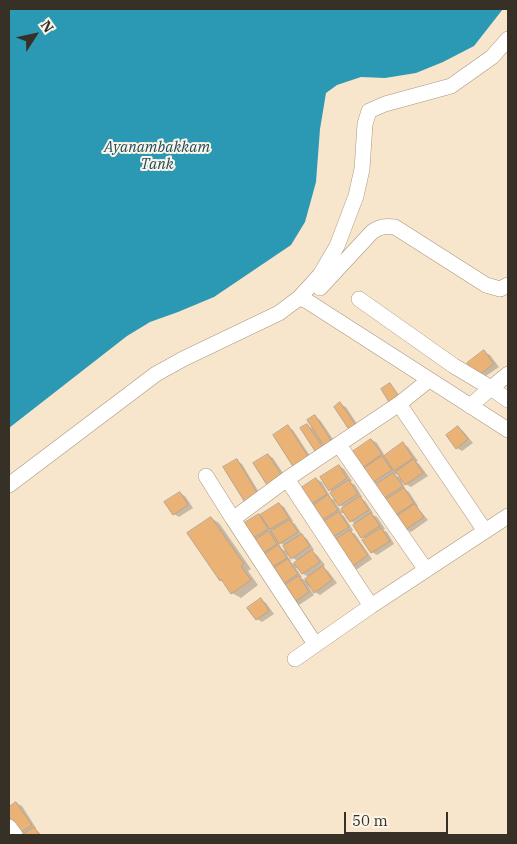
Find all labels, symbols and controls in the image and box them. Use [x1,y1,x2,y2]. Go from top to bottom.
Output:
north arrow [10,10,60,60]
text: N [37,17,58,36]
water label: Ayanambakkam Tank [104,139,210,174]
scale bar [347,802,451,834]
text: 50 m [352,811,388,830]

